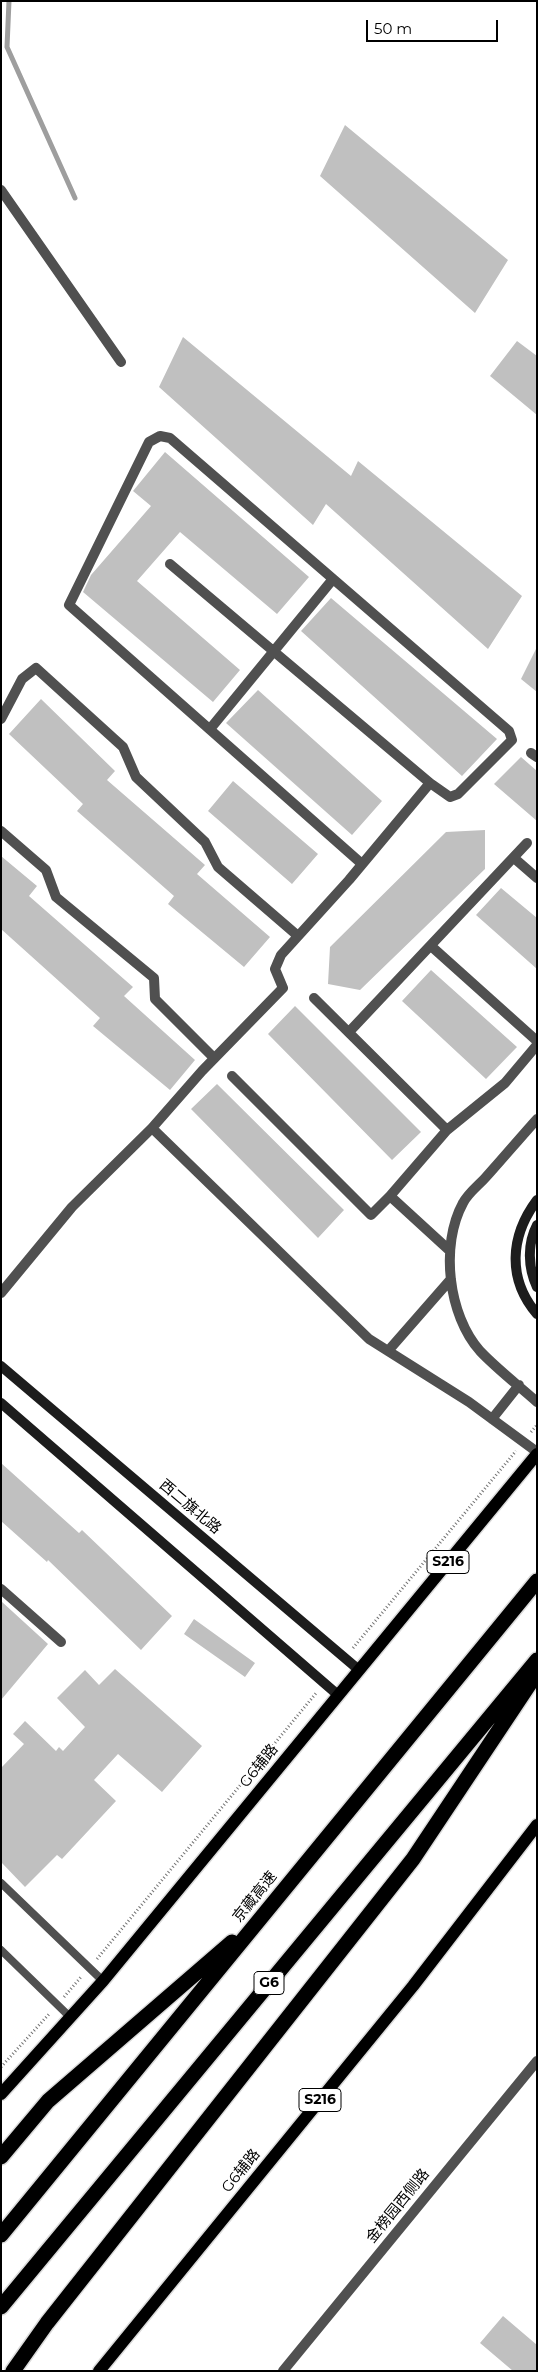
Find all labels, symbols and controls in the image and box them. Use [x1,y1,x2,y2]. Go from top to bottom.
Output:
scale bar [368,10,500,42]
text: 50 m [374,19,412,38]
street label: 西二旗北路 [155,1476,225,1538]
road number: S216 [427,1550,469,1574]
street label: G6辅路 [236,1741,282,1791]
street label: 京藏高速 [229,1868,281,1926]
road number: G6 [254,1972,284,1995]
road number: S216 [299,2088,341,2112]
street label: G6辅路 [218,2146,264,2196]
street label: 金榜园西侧路 [363,2165,433,2247]

